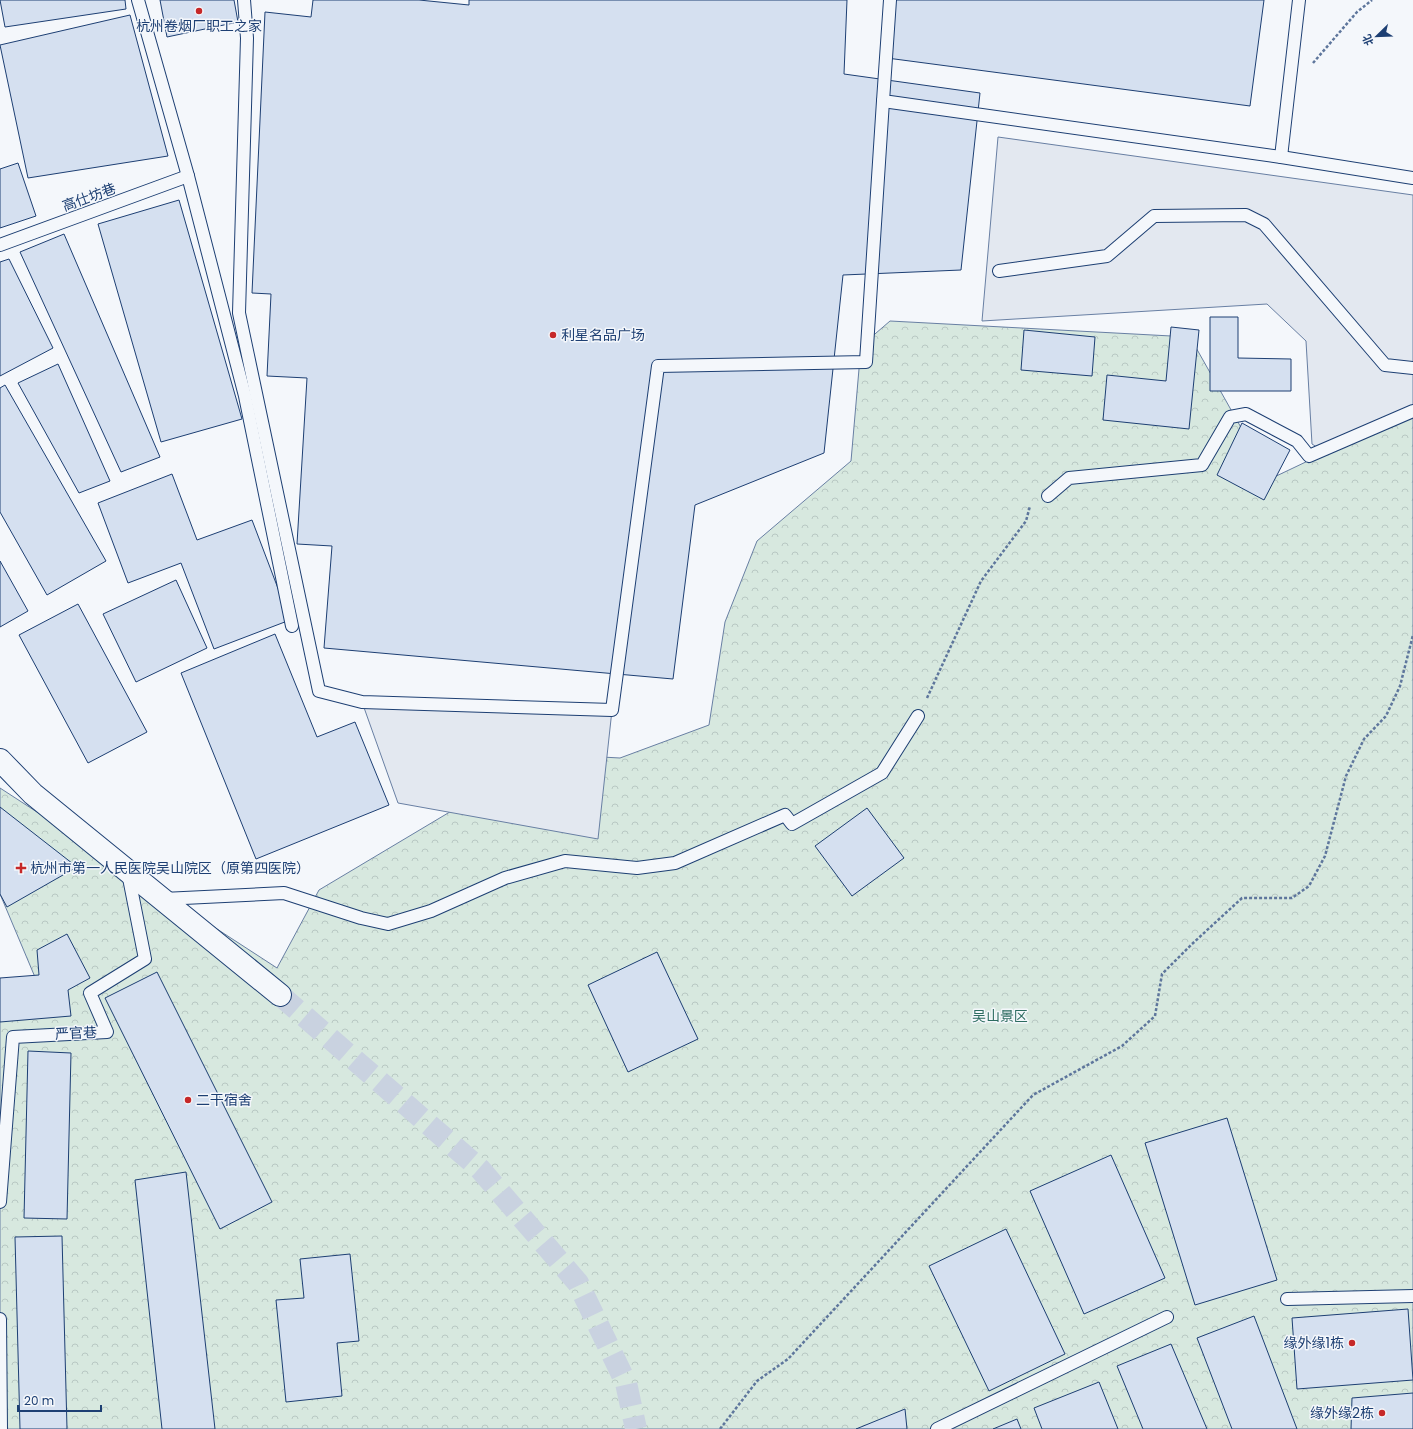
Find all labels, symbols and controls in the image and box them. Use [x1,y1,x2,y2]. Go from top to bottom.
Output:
marker: 杭州卷烟厂职工之家 [194,6,204,16]
place label: 杭州卷烟厂职工之家 [136,16,262,36]
north arrow [1357,16,1397,56]
text: 北 [1358,32,1377,48]
street label: 高仕坊巷 [59,178,119,216]
place label: 利星名品广场 [561,325,645,345]
marker: 利星名品广场 [548,330,558,340]
place label: 杭州市第一人民医院吴山院区（原第四医院） [30,858,310,878]
marker: 杭州市第一人民医院吴山院区（原第四医院） [15,862,27,874]
park label: 吴山景区 [972,1006,1028,1026]
street label: 严官巷 [55,1022,97,1044]
place label: 二干宿舍 [196,1090,252,1110]
marker: 二干宿舍 [183,1095,193,1105]
place label: 缘外缘1栋 [1284,1333,1344,1353]
marker: 缘外缘1栋 [1347,1338,1357,1348]
scale bar [18,1387,101,1413]
text: 20 m [24,1392,54,1409]
place label: 缘外缘2栋 [1310,1403,1374,1423]
marker: 缘外缘2栋 [1377,1408,1387,1418]

